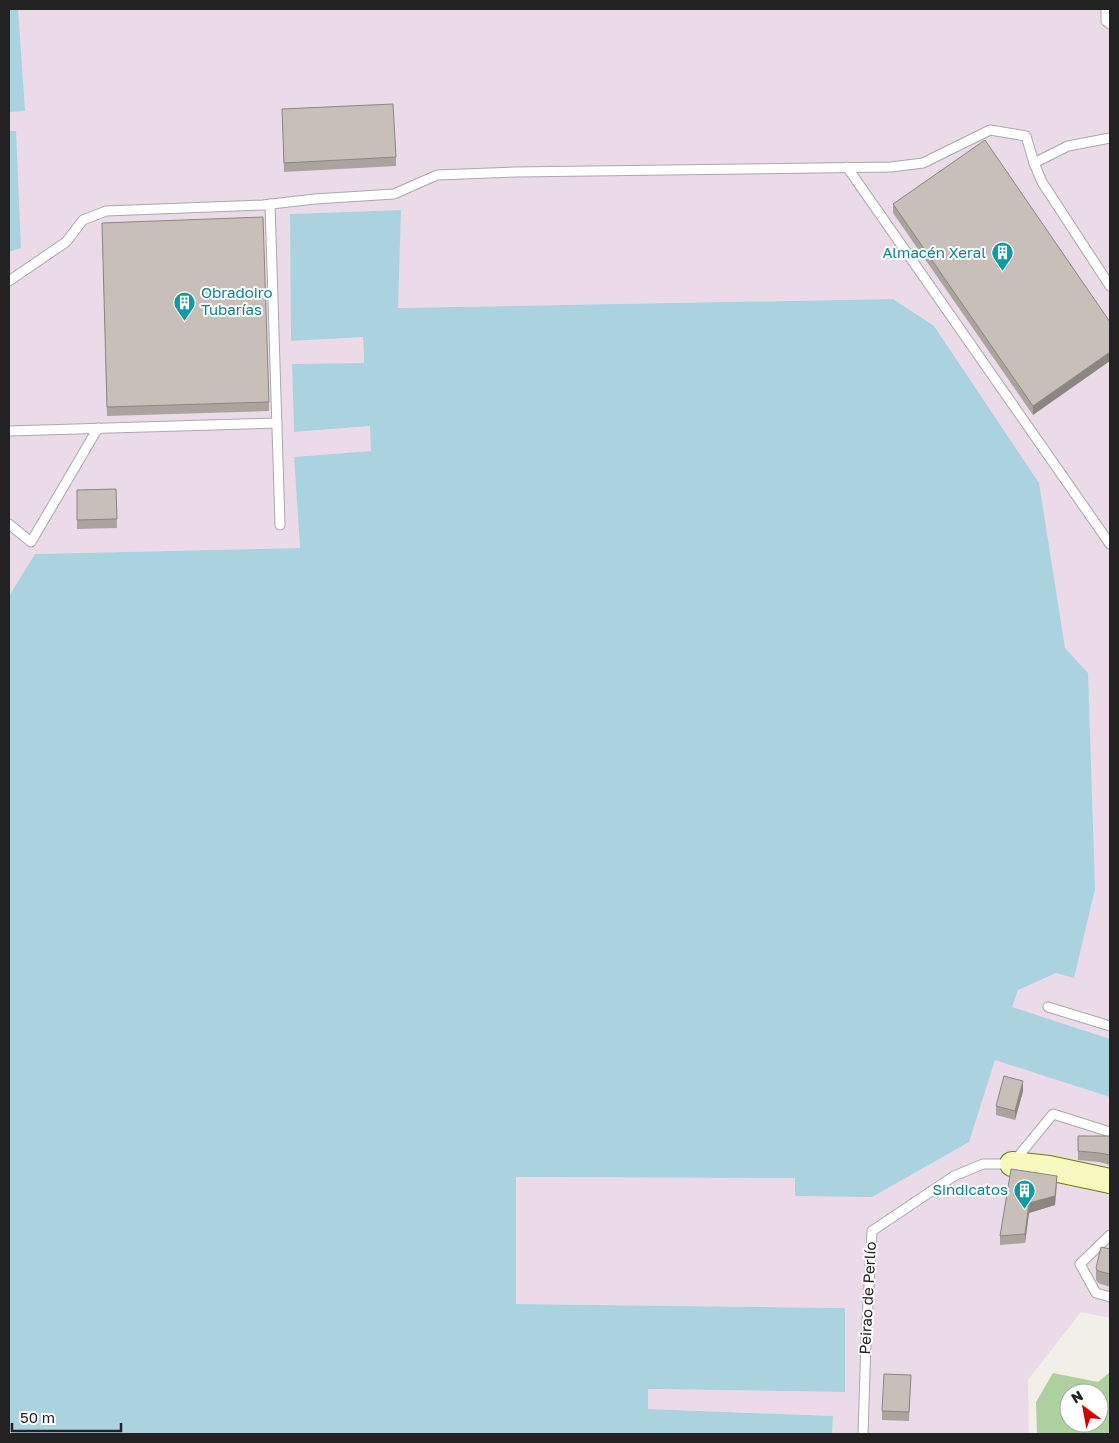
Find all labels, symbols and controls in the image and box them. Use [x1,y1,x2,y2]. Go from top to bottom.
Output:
building icon: Almacén Xeral [990,241,1014,272]
place label: Almacén Xeral [883,243,986,261]
place label: Obradoiro Tubarías [201,283,272,318]
building icon: Obradoiro Tubarías [173,290,197,321]
building icon: Sindicatos [1012,1178,1036,1209]
place label: Sindicatos [932,1180,1008,1198]
street label: Peirao de Perlío [855,1241,879,1355]
north arrow [1059,1383,1109,1433]
text: N [1068,1387,1086,1407]
scale bar [12,1400,121,1432]
text: 50 m [20,1408,55,1426]

